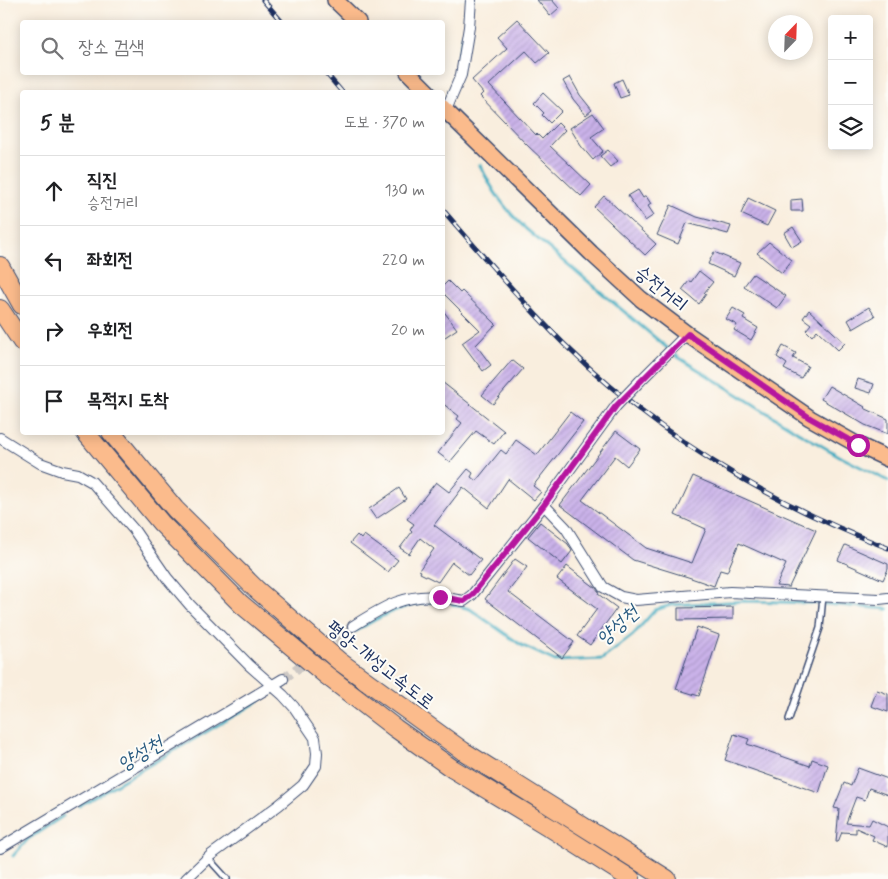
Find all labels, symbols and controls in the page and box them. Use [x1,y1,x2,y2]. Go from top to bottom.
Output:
north arrow [768,15,813,60]
map controls [828,15,873,150]
button: + [828,15,873,60]
search box [20,20,445,75]
icon: search [38,34,66,62]
text: 장소 검색 [78,35,144,60]
button: − [828,60,873,105]
button: layers [828,105,873,150]
text: 5 분 [40,109,75,137]
text: 도보 · 370 m [344,112,425,133]
text: 직진 [87,168,118,193]
icon: ahead [40,177,68,205]
text: 130 m [384,180,425,201]
text: 승전거리 [87,193,139,214]
icon: left [40,247,68,275]
text: 좌회전 [87,248,133,273]
text: 220 m [382,250,425,271]
street label: 승전거리 [629,260,693,318]
icon: right [40,317,68,345]
text: 우회전 [87,318,133,343]
text: 20 m [391,320,425,341]
icon: arrive [40,387,68,415]
text: 목적지 도착 [87,388,169,413]
route start [847,434,870,457]
route end [429,586,452,609]
water label: 양성천 [591,599,646,652]
street label: 평양-개성고속도로 [321,615,439,715]
water label: 양성천 [113,730,170,778]

